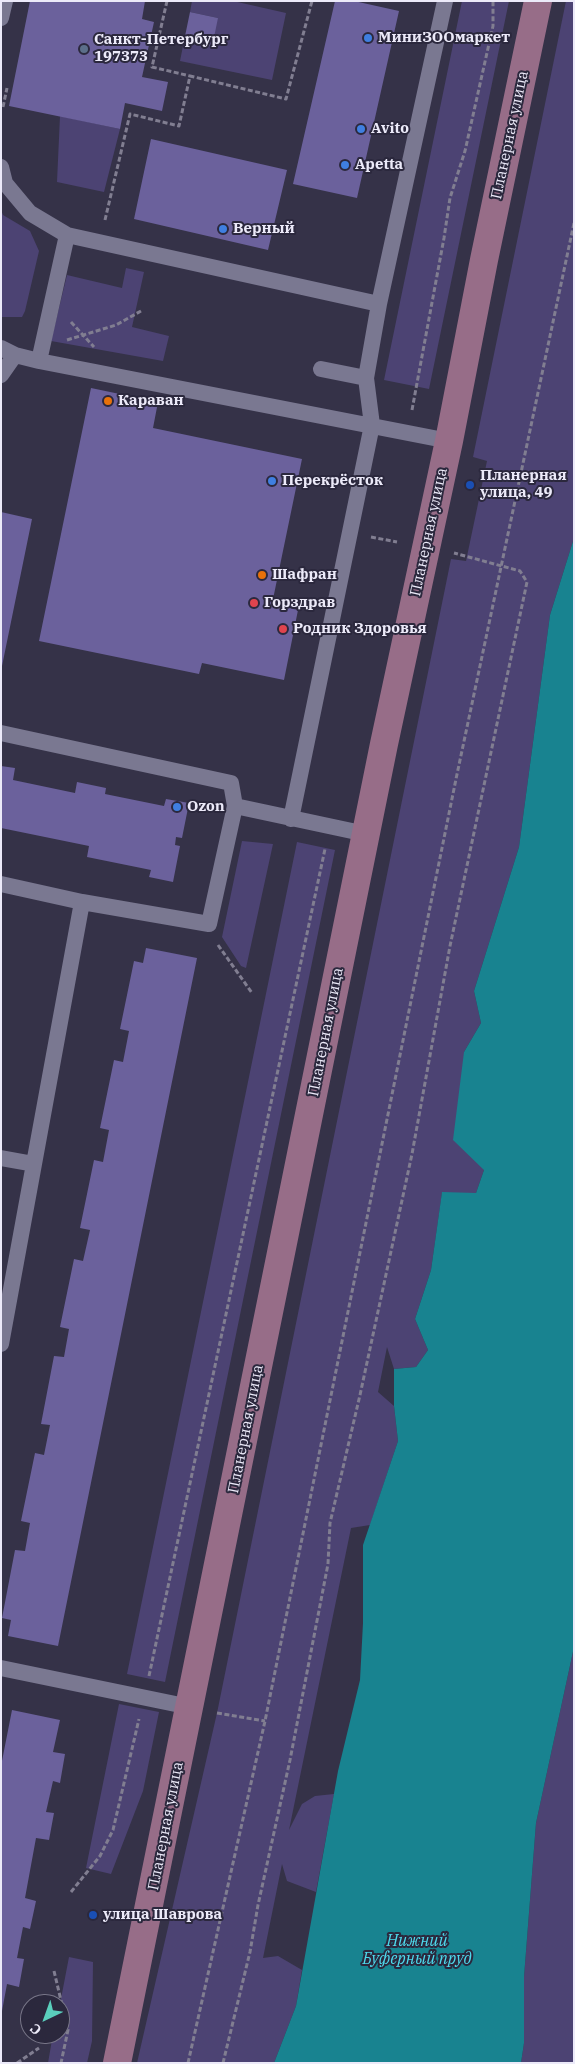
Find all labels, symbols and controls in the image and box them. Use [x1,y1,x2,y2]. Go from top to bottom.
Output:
place label: МиниЗООмаркет [378,29,510,47]
place label: Санкт-Петербург 197373 [94,31,229,66]
marker: МиниЗООмаркет [362,32,374,44]
marker: Санкт-Петербург 197373 [78,43,90,55]
street label: Планерная улица [488,69,532,201]
place label: Avito [371,120,409,138]
marker: Avito [355,123,367,135]
place label: Apetta [355,156,403,174]
marker: Apetta [339,159,351,171]
place label: Верный [233,220,295,238]
marker: Верный [217,223,229,235]
place label: Караван [118,392,184,410]
marker: Караван [102,395,114,407]
street label: Планерная улица [407,466,451,598]
place label: Планерная улица, 49 [480,467,567,502]
place label: Перекрёсток [282,472,383,490]
marker: Перекрёсток [266,475,278,487]
marker: Планерная улица, 49 [464,479,476,491]
place label: Шафран [272,566,337,584]
marker: Шафран [256,569,268,581]
place label: Горздрав [264,594,335,612]
marker: Горздрав [248,597,260,609]
place label: Родник Здоровья [293,620,427,638]
marker: Родник Здоровья [277,623,289,635]
place label: Ozon [187,798,225,816]
marker: Ozon [171,801,183,813]
street label: Планерная улица [305,966,347,1098]
street label: Планерная улица [225,1363,267,1495]
street label: Планерная улица [145,1760,187,1892]
place label: улица Шаврова [103,1906,222,1924]
marker: улица Шаврова [87,1909,99,1921]
water label: Нижний Буферный пруд [363,1931,471,1969]
north arrow [20,1994,70,2044]
text: С [26,2020,45,2039]

